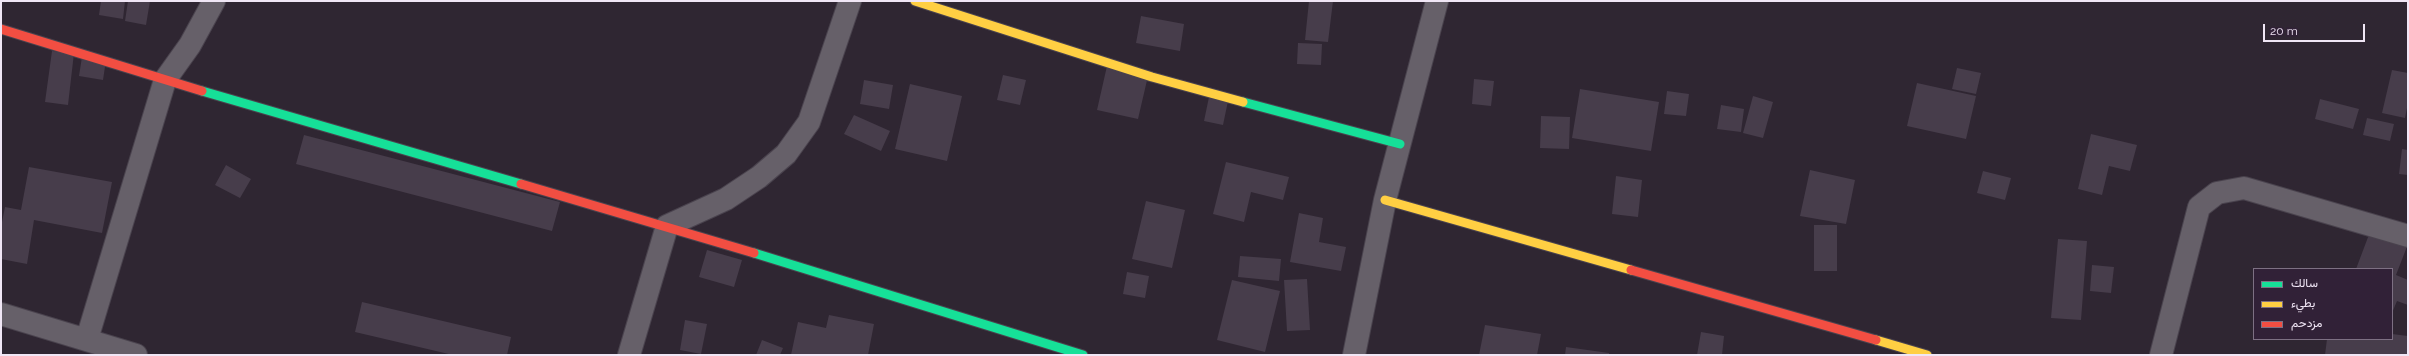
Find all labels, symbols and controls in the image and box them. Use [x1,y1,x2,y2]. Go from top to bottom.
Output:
scale bar [2265,16,2367,42]
text: 20 m [2270,24,2298,38]
legend [2253,268,2393,340]
text: سالك [2291,276,2318,290]
text: بطيء [2291,296,2315,310]
text: مزدحم [2291,316,2322,330]

